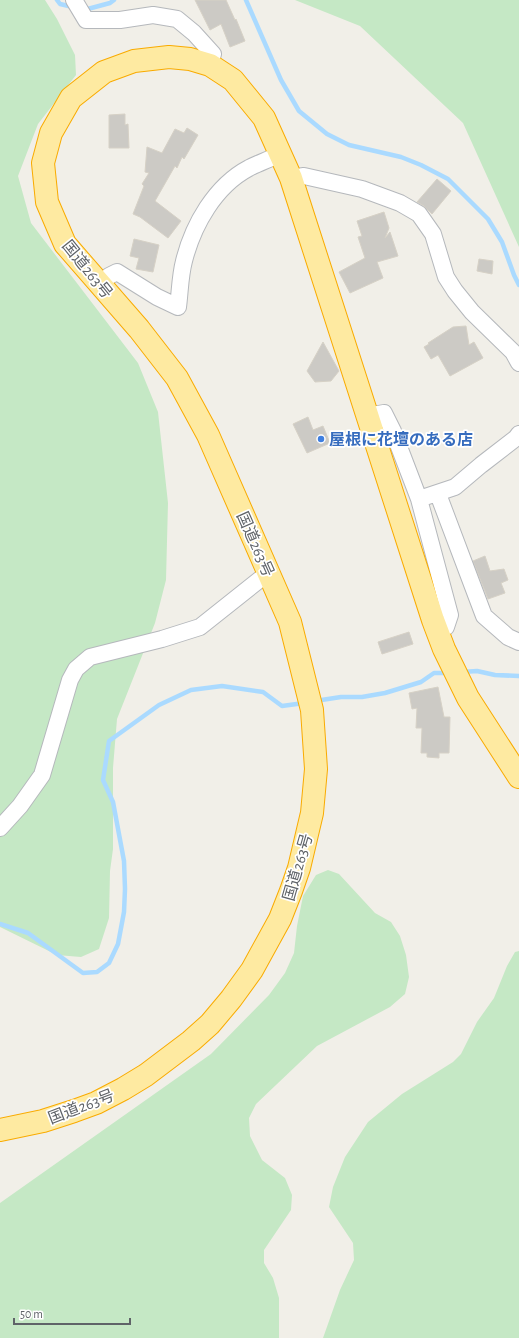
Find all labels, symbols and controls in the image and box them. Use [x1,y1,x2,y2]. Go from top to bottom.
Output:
street label: 国道263号 [59,237,116,302]
place label: 屋根に花壇のある店 [329,431,473,448]
marker: 屋根に花壇のある店 [316,434,326,444]
street label: 国道263号 [234,509,277,579]
street label: 国道263号 [280,831,315,903]
street label: 国道263号 [46,1086,117,1127]
scale bar [14,1300,130,1326]
text: 50 m [20,1308,43,1320]

